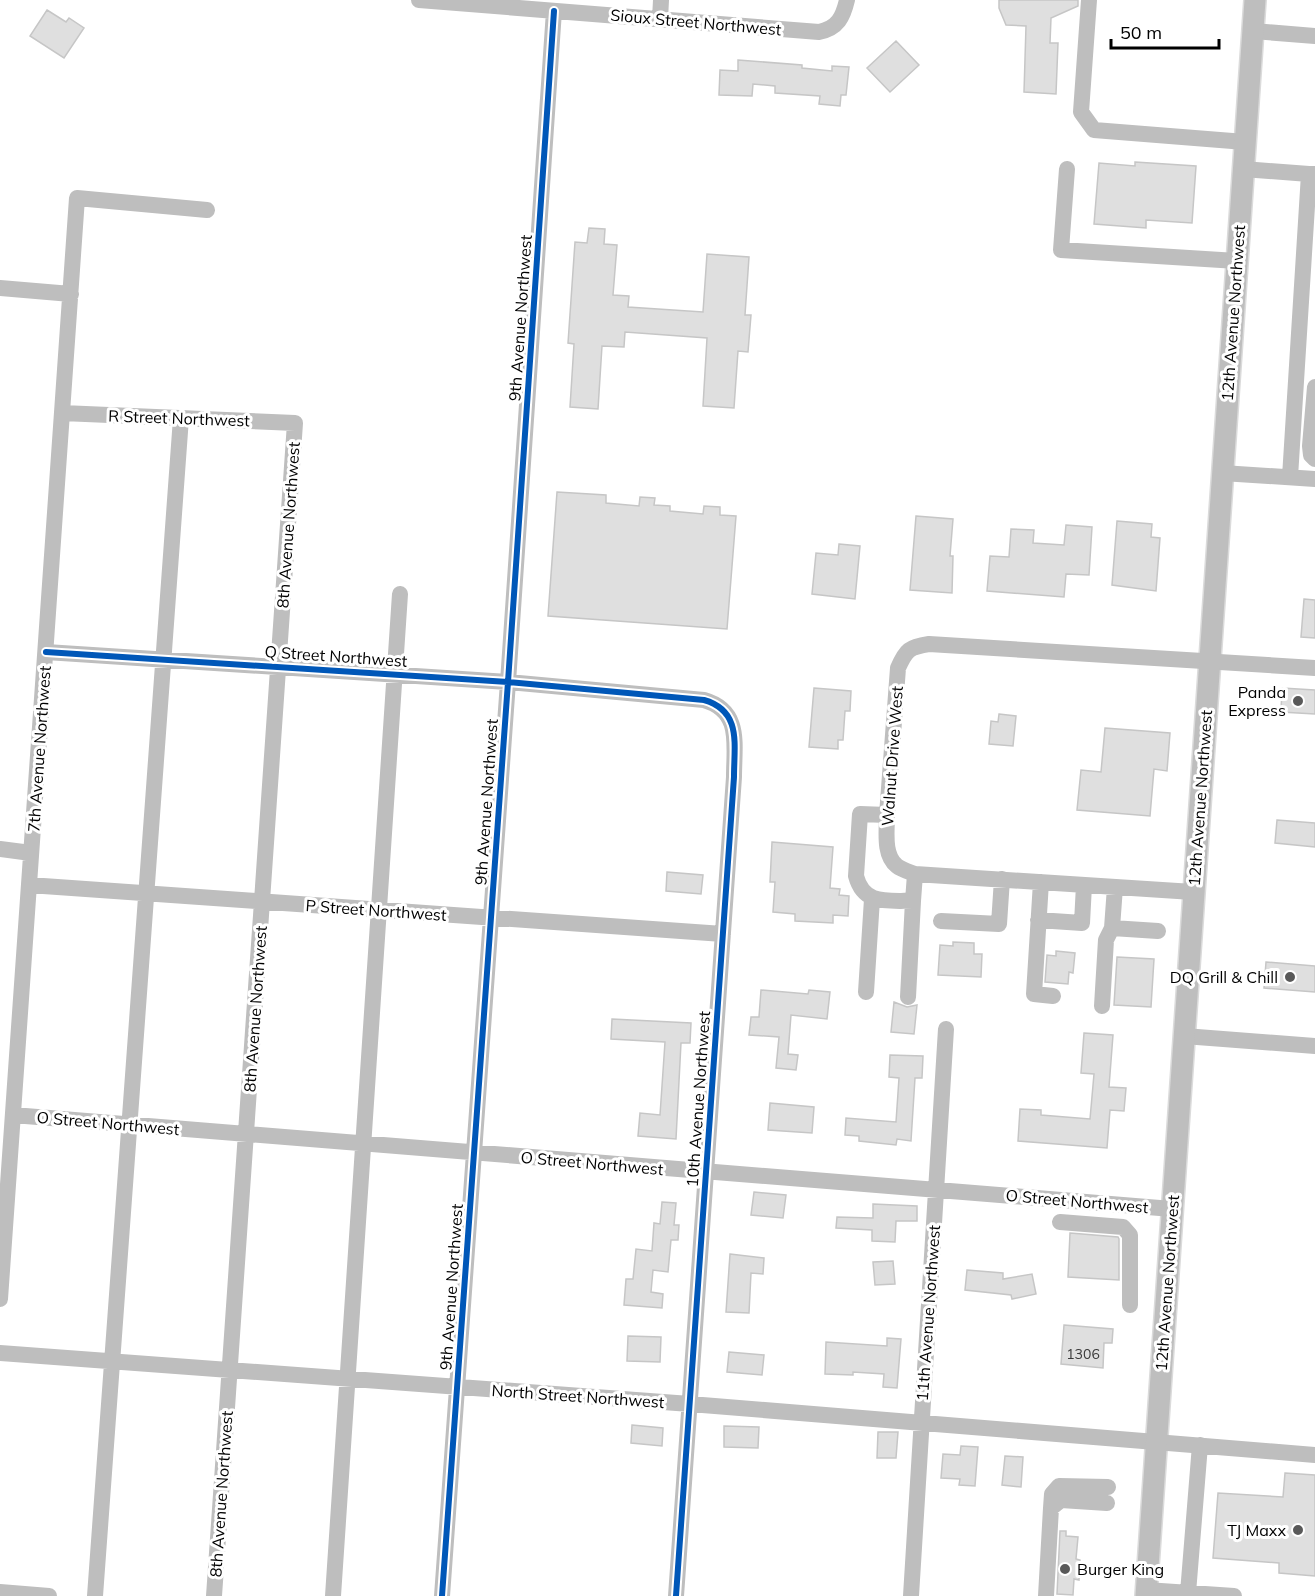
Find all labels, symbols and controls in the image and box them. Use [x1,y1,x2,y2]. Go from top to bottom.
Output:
street label: Sioux Street Northwest [610,5,783,39]
scale bar [1111,12,1219,50]
text: 50 m [1120,21,1162,44]
street label: 12th Avenue Northwest [1217,224,1249,402]
street label: 9th Avenue Northwest [504,234,536,402]
street label: R Street Northwest [108,406,251,430]
street label: 8th Avenue Northwest [272,441,304,609]
street label: Q Street Northwest [264,641,408,671]
street label: 7th Avenue Northwest [23,665,55,833]
place label: Panda Express [1228,682,1286,720]
street label: Walnut Drive West [877,685,907,827]
marker: Panda Express [1291,694,1305,708]
street label: 12th Avenue Northwest [1184,709,1216,887]
street label: 9th Avenue Northwest [470,718,502,886]
street label: P Street Northwest [305,895,448,925]
street label: 8th Avenue Northwest [239,925,271,1093]
place label: DQ Grill & Chill [1170,967,1278,987]
marker: DQ Grill & Chill [1283,970,1297,984]
street label: 10th Avenue Northwest [682,1010,714,1188]
street label: O Street Northwest [36,1107,181,1139]
street label: O Street Northwest [520,1147,665,1179]
street label: O Street Northwest [1005,1185,1150,1217]
street label: 12th Avenue Northwest [1151,1194,1183,1372]
street label: 9th Avenue Northwest [435,1203,467,1371]
street label: 11th Avenue Northwest [912,1224,944,1402]
house number: 1306 [1066,1345,1100,1363]
street label: North Street Northwest [491,1380,665,1412]
street label: 8th Avenue Northwest [205,1410,237,1578]
place label: TJ Maxx [1227,1520,1286,1540]
marker: TJ Maxx [1291,1523,1305,1537]
place label: Burger King [1077,1559,1164,1579]
marker: Burger King [1058,1562,1072,1576]

